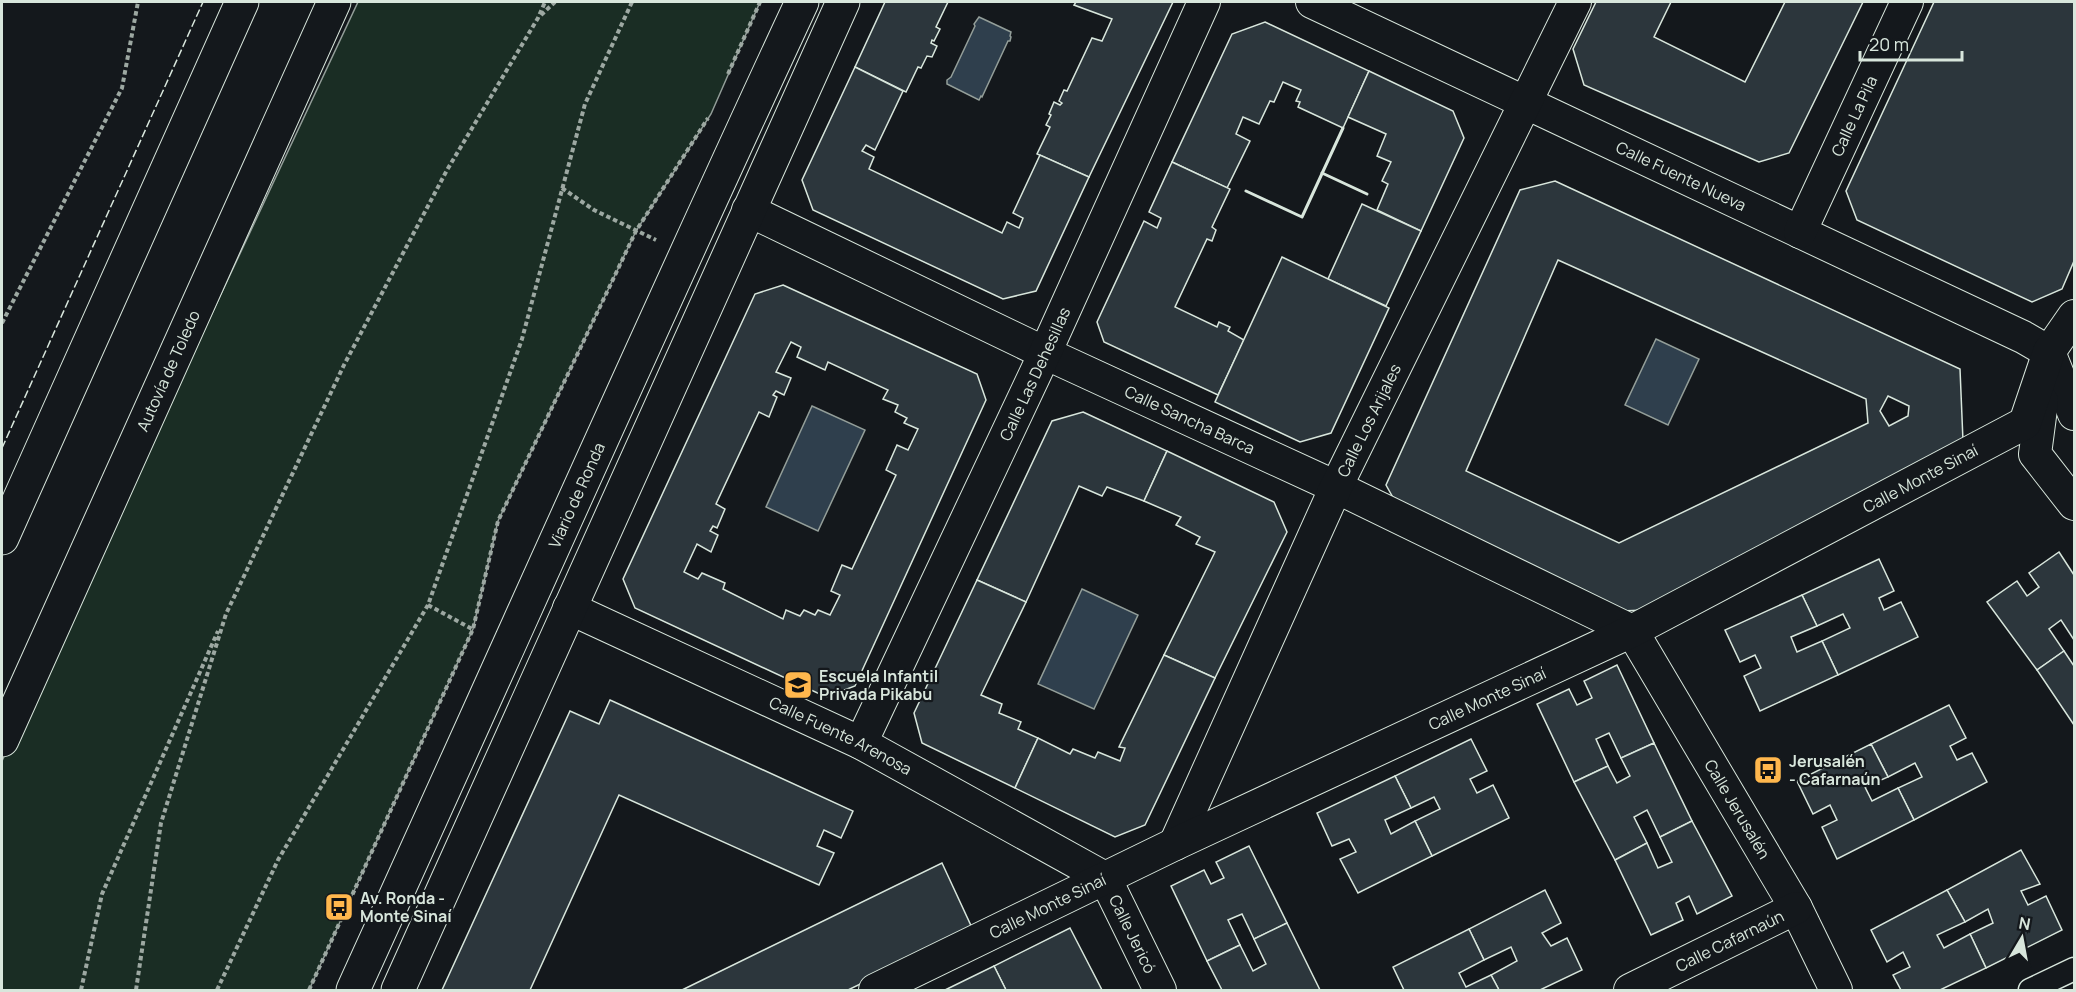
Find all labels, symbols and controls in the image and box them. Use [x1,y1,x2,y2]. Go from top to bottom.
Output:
scale bar [1860,24,1962,62]
text: 20 m [1869,32,1909,56]
street label: Calle La Pila [1826,72,1882,160]
street label: Calle Fuente Nueva [1612,136,1750,216]
street label: Calle Las Dehesillas [994,304,1075,444]
street label: Autovía de Toledo [131,307,205,435]
street label: Calle Los Arijales [1332,360,1406,481]
street label: Calle Sancha Barca [1121,380,1258,459]
street label: Viario de Ronda [543,439,610,551]
street label: Calle Monte Sinaí [1859,439,1982,518]
street label: Calle Monte Sinaí [1425,662,1550,735]
place label: Escuela Infantil Privada Pikabu [819,665,938,705]
school or university icon: Escuela Infantil Privada Pikabu [782,669,814,701]
street label: Calle Fuente Arenosa [766,691,916,780]
place label: Jerusalén - Cafarnaún [1789,750,1881,790]
bus stop icon: Jerusalén - Cafarnaún [1752,754,1784,786]
street label: Calle Jerusalén [1699,755,1775,863]
street label: Calle Monte Sinaí [986,868,1110,944]
place label: Av. Ronda - Monte Sinaí [360,887,452,927]
bus stop icon: Av. Ronda - Monte Sinaí [323,891,355,923]
street label: Calle Jericó [1104,891,1161,977]
street label: Calle Cafarnaún [1672,905,1787,977]
north arrow [1992,908,2052,968]
text: N [2017,911,2032,935]

